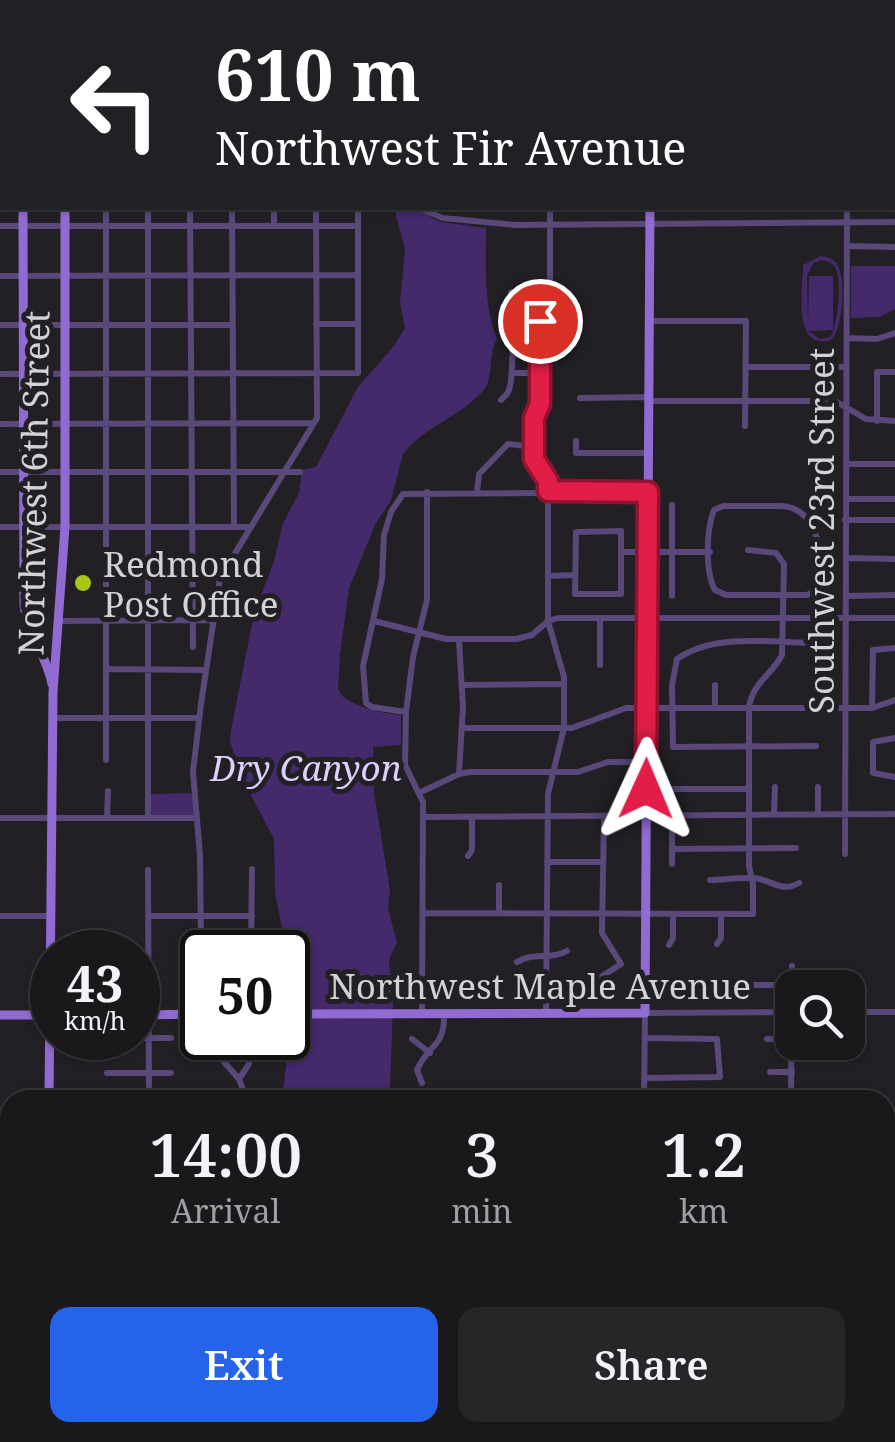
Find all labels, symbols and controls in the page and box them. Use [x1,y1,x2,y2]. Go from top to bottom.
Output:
text: 610 m [215,26,421,122]
icon: left [50,40,180,170]
text: Northwest Fir Avenue [215,117,686,178]
pin [498,279,583,364]
icon: arrive [513,294,568,349]
street label: Northwest 6th Street [6,310,60,656]
street label: Southwest 23rd Street [797,348,844,714]
place label: Redmond Post Office [103,540,279,627]
marker: Redmond Post Office [72,572,94,594]
position arrow [594,737,698,841]
park label: Dry Canyon [209,744,402,791]
speed limit sign: 50 [180,930,310,1060]
text: 43 [67,949,123,1017]
street label: Northwest Maple Avenue [329,962,751,1009]
map controls [775,970,865,1060]
button: search [775,970,865,1060]
text: km/h [64,1003,126,1037]
text: 14:00 [149,1113,302,1195]
text: 3 [465,1113,499,1195]
text: 1.2 [662,1113,746,1195]
text: Arrival [171,1189,280,1232]
text: min [451,1189,512,1232]
text: km [679,1189,728,1232]
button: Exit [50,1307,438,1422]
button: Share [458,1307,845,1422]

